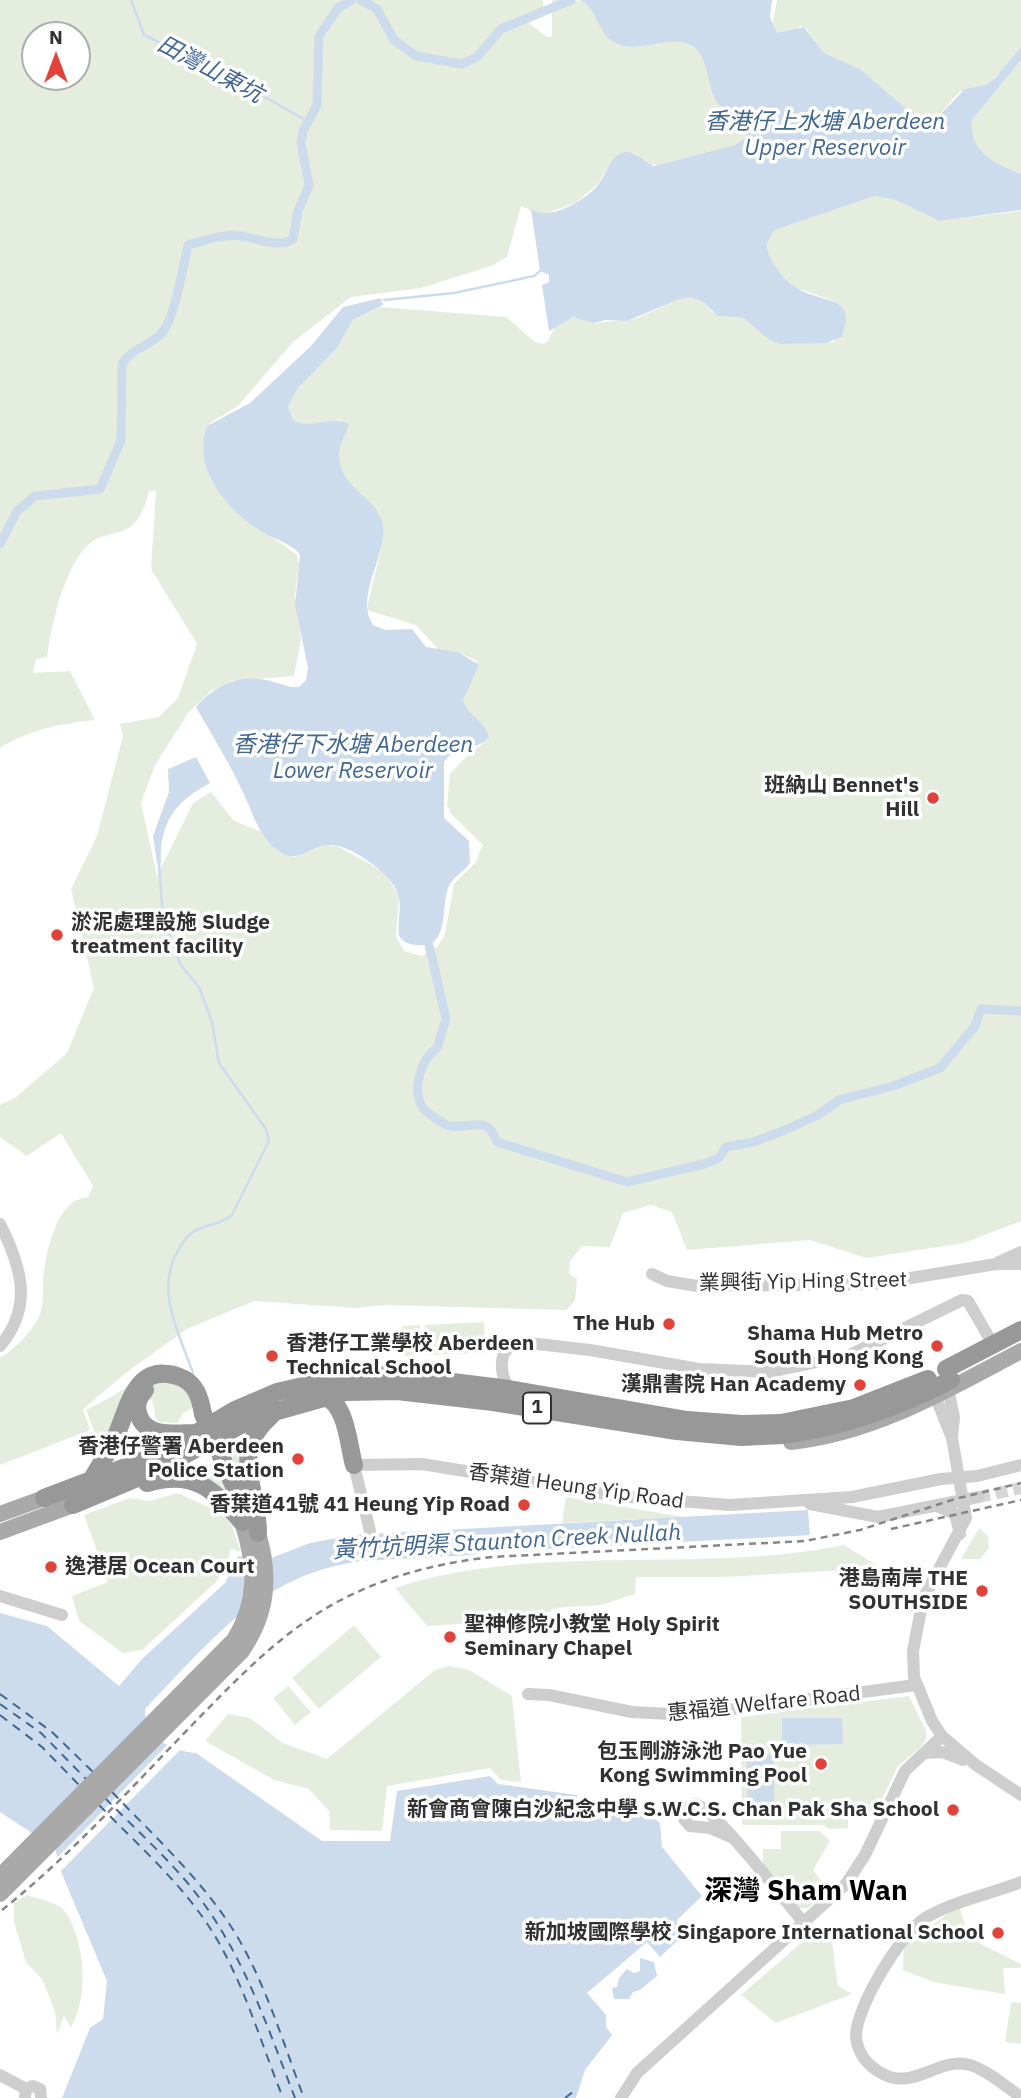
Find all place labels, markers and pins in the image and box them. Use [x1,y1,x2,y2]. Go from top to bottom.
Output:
place label: 班納山 Bennet's Hill [764,773,919,823]
marker: 班納山 Bennet's Hill [925,790,941,806]
place label: 淤泥處理設施 Sludge treatment facility [71,910,270,960]
marker: 淤泥處理設施 Sludge treatment facility [49,927,65,943]
place label: The Hub [573,1311,655,1337]
marker: The Hub [661,1316,677,1332]
place label: Shama Hub Metro South Hong Kong [747,1321,923,1371]
place label: 香港仔工業學校 Aberdeen Technical School [286,1331,534,1381]
marker: Shama Hub Metro South Hong Kong [929,1338,945,1354]
marker: 香港仔工業學校 Aberdeen Technical School [264,1348,280,1364]
place label: 漢鼎書院 Han Academy [621,1372,846,1398]
marker: 漢鼎書院 Han Academy [852,1377,868,1393]
place label: 香港仔警署 Aberdeen Police Station [78,1434,284,1484]
marker: 香港仔警署 Aberdeen Police Station [290,1451,306,1467]
place label: 香葉道41號 41 Heung Yip Road [210,1492,510,1518]
marker: 香葉道41號 41 Heung Yip Road [516,1497,532,1513]
place label: 逸港居 Ocean Court [65,1554,255,1580]
marker: 逸港居 Ocean Court [43,1559,59,1575]
place label: 港島南岸 THE SOUTHSIDE [839,1566,968,1616]
marker: 港島南岸 THE SOUTHSIDE [974,1583,990,1599]
place label: 聖神修院小教堂 Holy Spirit Seminary Chapel [464,1612,720,1662]
marker: 聖神修院小教堂 Holy Spirit Seminary Chapel [442,1629,458,1645]
place label: 包玉剛游泳池 Pao Yue Kong Swimming Pool [597,1739,807,1789]
marker: 包玉剛游泳池 Pao Yue Kong Swimming Pool [813,1756,829,1772]
place label: 新會商會陳白沙紀念中學 S.W.C.S. Chan Pak Sha School [407,1797,939,1823]
marker: 新會商會陳白沙紀念中學 S.W.C.S. Chan Pak Sha School [945,1802,961,1818]
place label: 新加坡國際學校 Singapore International School [525,1920,984,1946]
marker: 新加坡國際學校 Singapore International School [990,1925,1006,1941]

